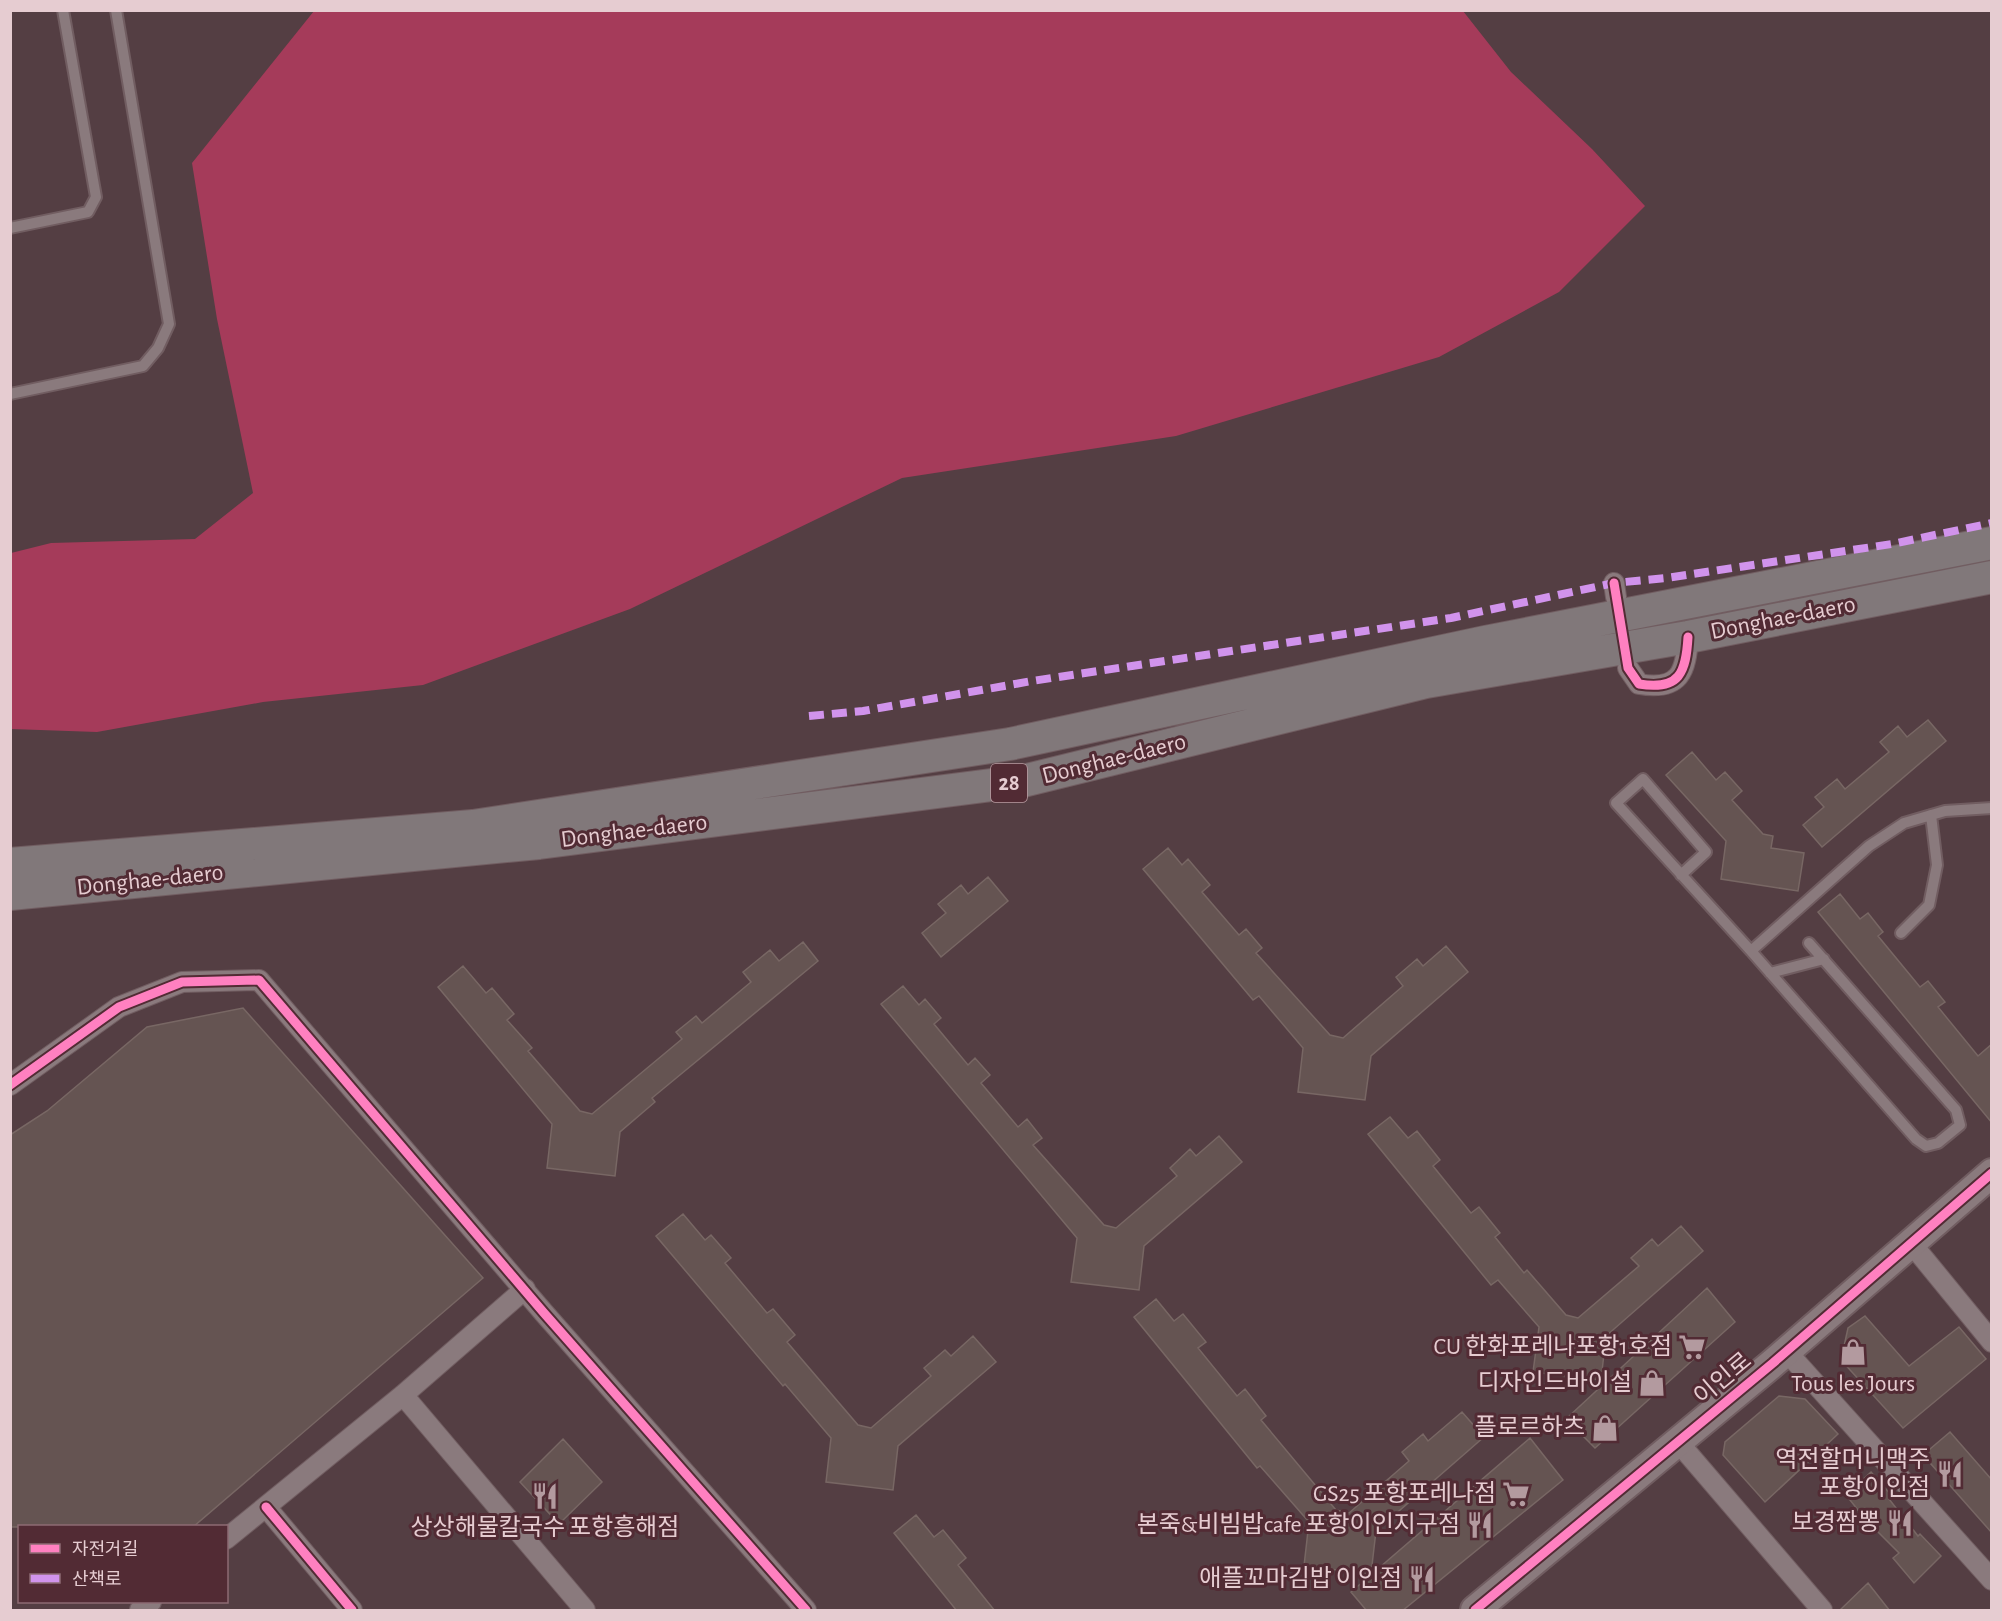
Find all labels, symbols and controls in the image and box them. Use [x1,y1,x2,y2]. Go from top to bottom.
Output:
street label: Donghae-daero [1708,592,1858,644]
street label: Donghae-daero [1040,730,1188,788]
road number: 28 [991,764,1027,802]
street label: Donghae-daero [560,810,708,852]
street label: Donghae-daero [76,860,224,900]
supermarket icon: CU 한화포레나포항1호점 [1677,1332,1707,1362]
place label: CU 한화포레나포항1호점 [1434,1333,1672,1359]
shop icon: Tous les Jours [1838,1337,1868,1367]
street label: 이인로 [1689,1348,1756,1409]
shop icon: 디자인드바이설 [1637,1368,1667,1398]
place label: 디자인드바이설 [1477,1370,1632,1395]
place label: Tous les Jours [1791,1372,1915,1396]
shop icon: 플로르하츠 [1590,1413,1620,1443]
place label: 플로르하츠 [1475,1415,1585,1440]
place label: 역전할머니맥주 포항이인점 [1775,1446,1930,1500]
restaurant icon: 역전할머니맥주 포항이인점 [1935,1459,1965,1489]
supermarket icon: GS25 포항포레나점 [1501,1479,1531,1509]
place label: GS25 포항포레나점 [1313,1480,1496,1506]
restaurant icon: 상상해물칼국수 포항흥해점 [530,1481,560,1511]
restaurant icon: 보경짬뽕 [1885,1508,1915,1538]
restaurant icon: 본죽&비빔밥cafe 포항이인지구점 [1465,1510,1495,1540]
place label: 보경짬뽕 [1792,1510,1880,1535]
place label: 본죽&비빔밥cafe 포항이인지구점 [1137,1511,1460,1537]
place label: 상상해물칼국수 포항흥해점 [411,1514,679,1540]
legend [18,1525,228,1603]
text: 자전거길 [72,1540,138,1559]
restaurant icon: 애플꼬마김밥 이인점 [1407,1564,1437,1594]
place label: 애플꼬마김밥 이인점 [1199,1565,1402,1591]
text: 산책로 [72,1570,122,1589]

